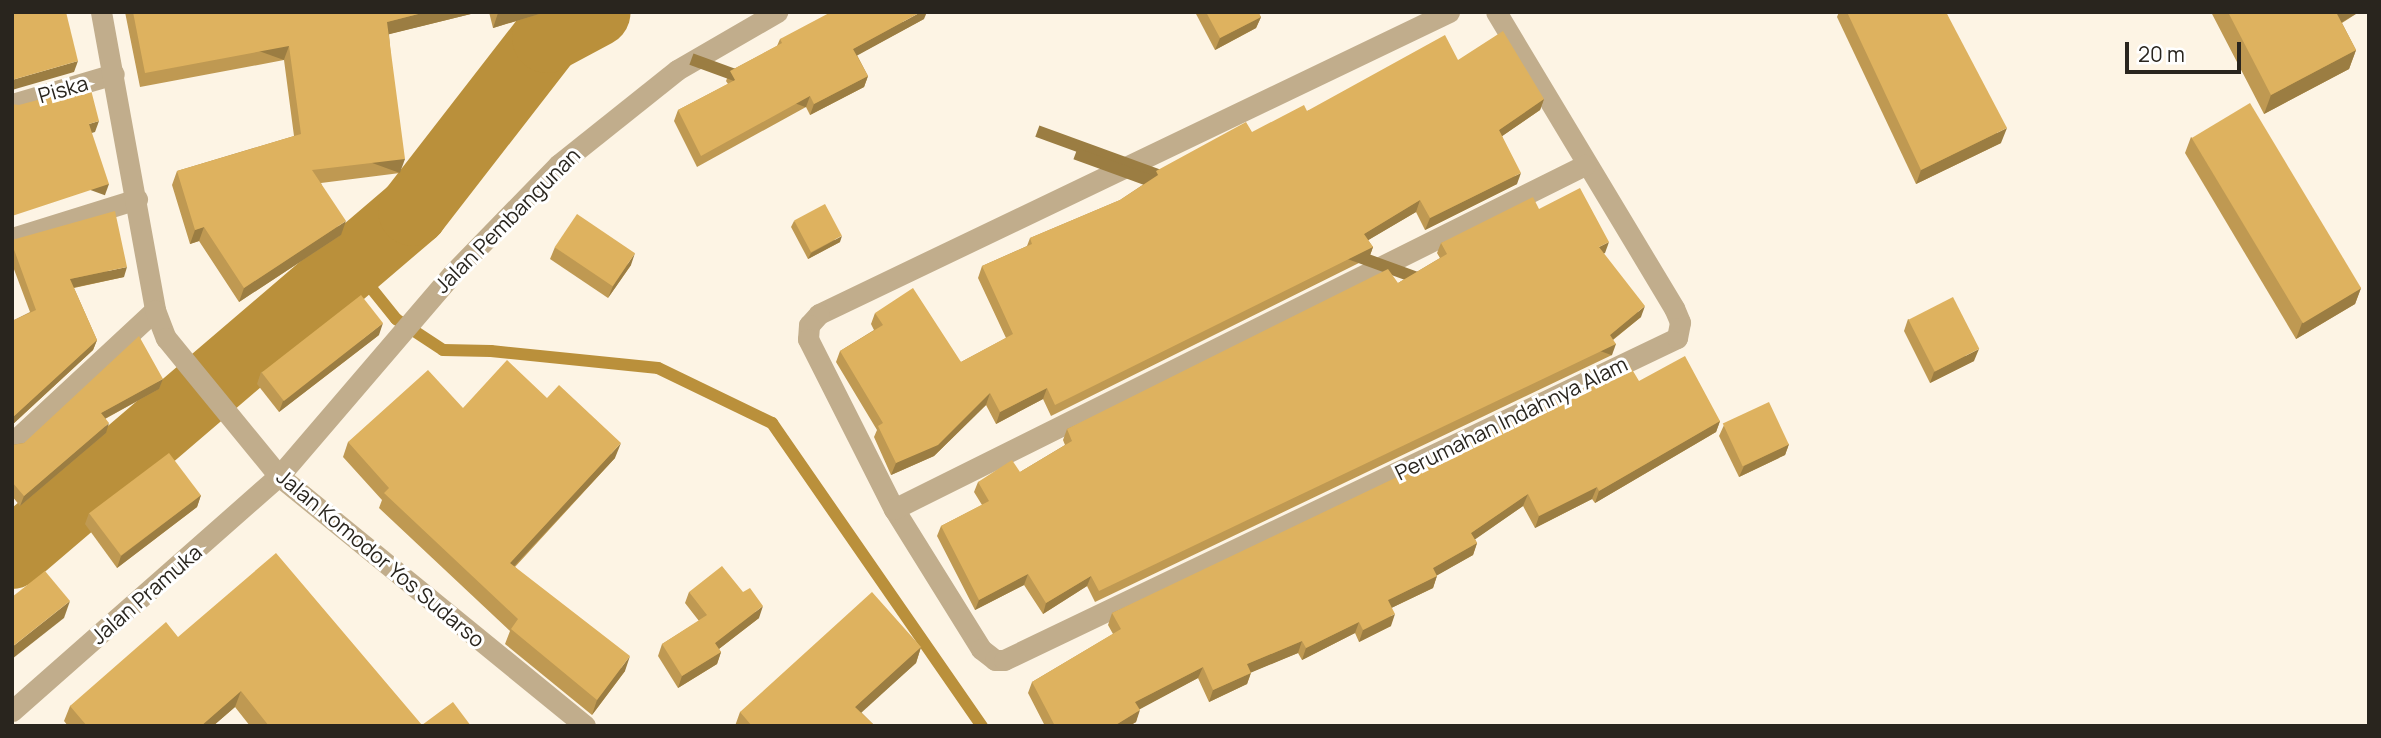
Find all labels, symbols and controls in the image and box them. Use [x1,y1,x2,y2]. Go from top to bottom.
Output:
scale bar [2129,28,2244,72]
text: 20 m [2138,40,2185,68]
street label: Piska [35,70,91,108]
street label: Jalan Pembangunan [429,142,585,298]
street label: Perumahan Indahnya Alam [1391,351,1631,485]
street label: Jalan Komodor Yos Sudarso [272,464,490,652]
street label: Jalan Pramuka [85,539,207,649]

